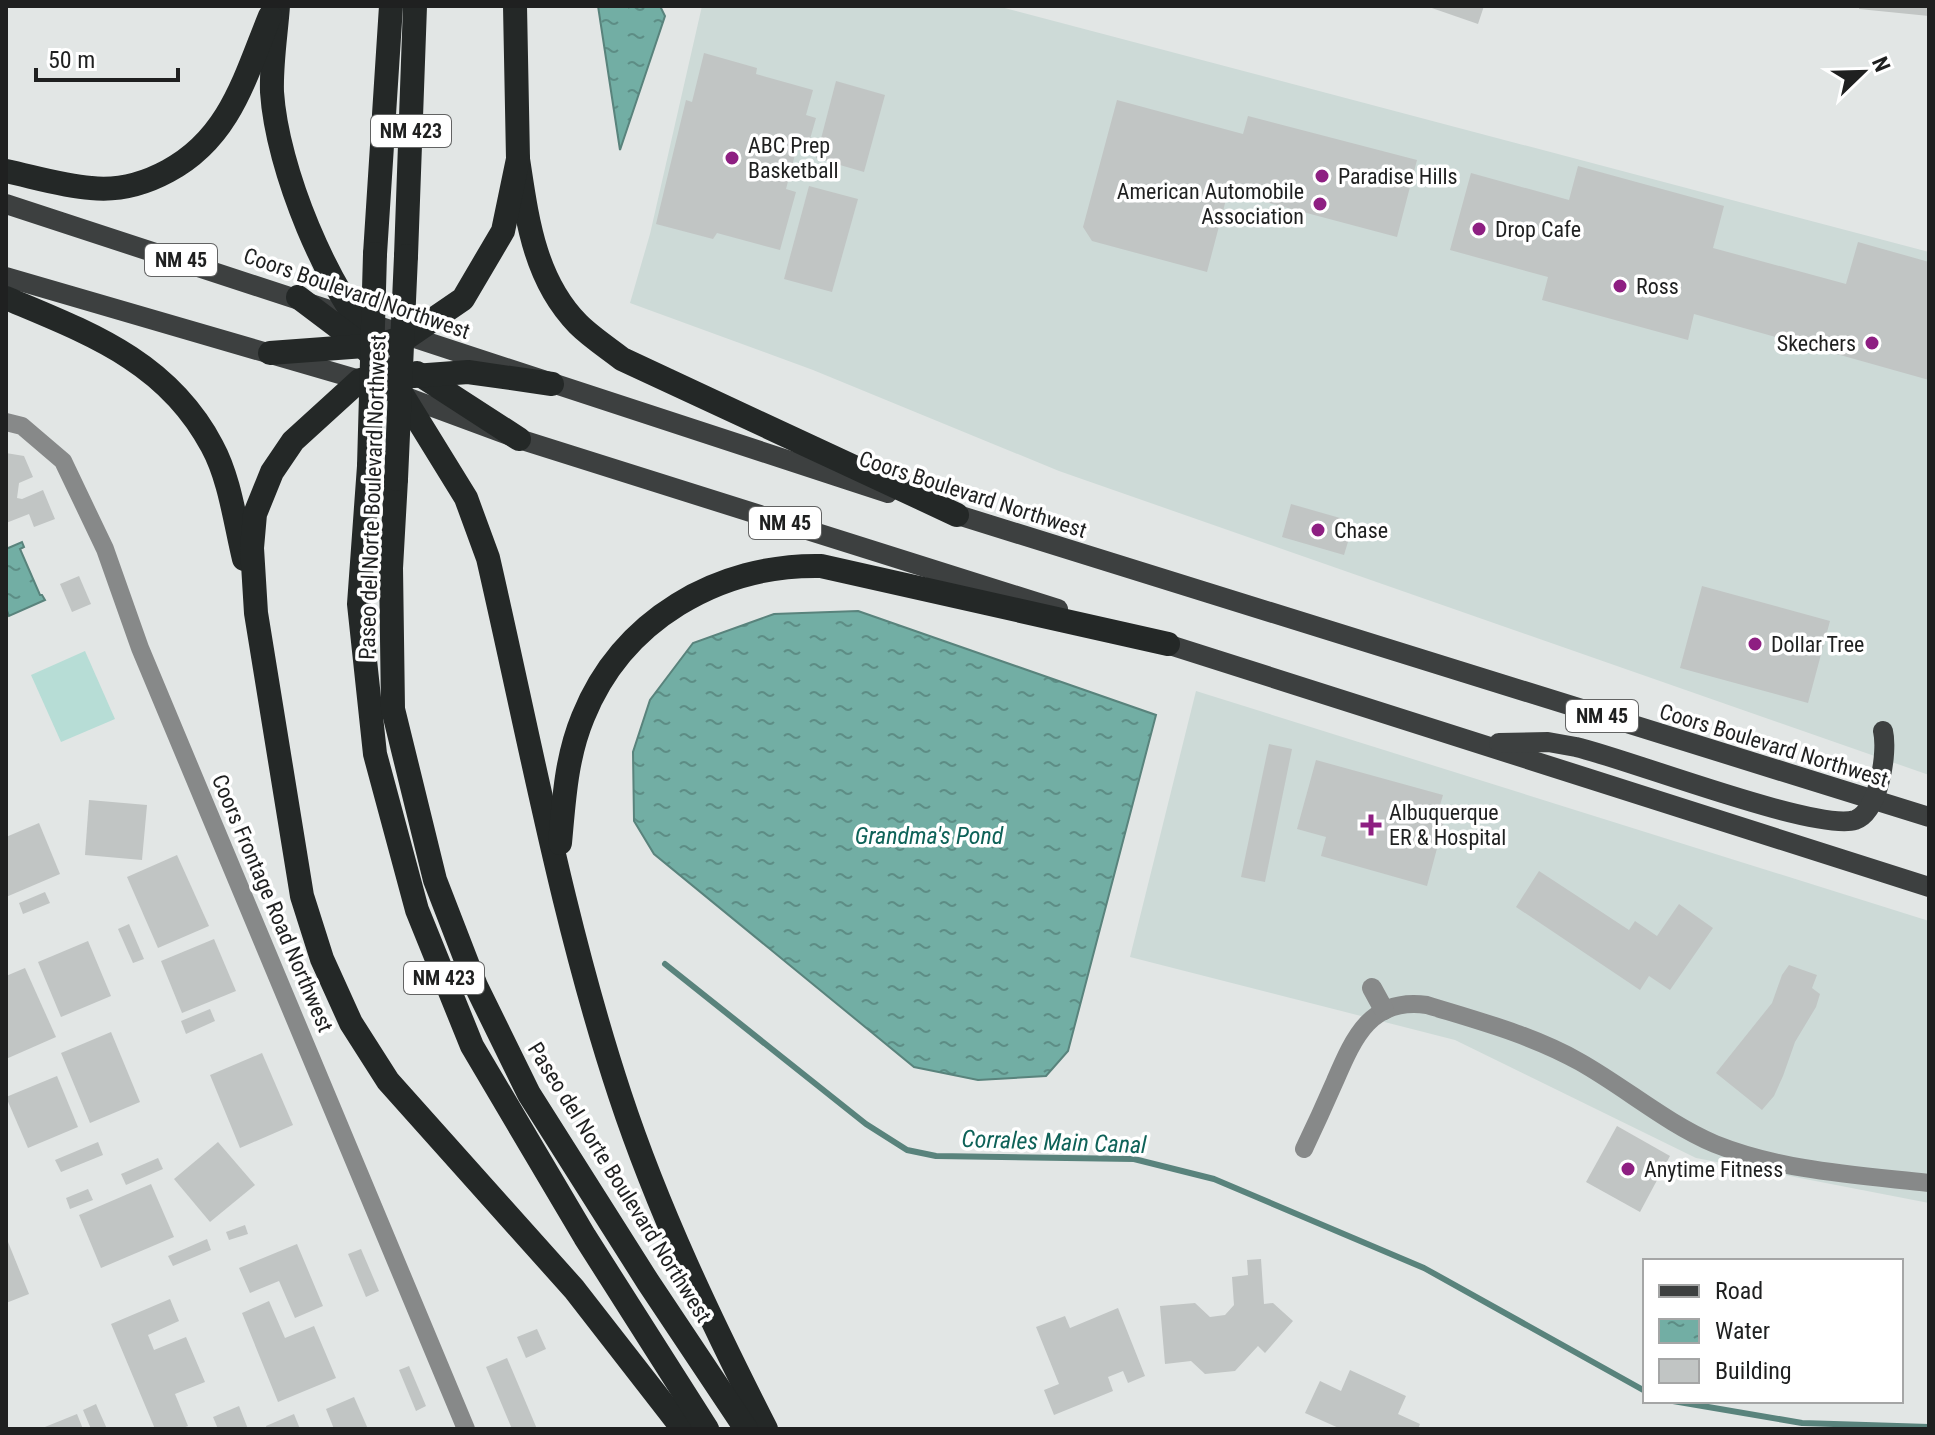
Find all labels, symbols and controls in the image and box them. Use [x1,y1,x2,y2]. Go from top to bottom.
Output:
scale bar [36,32,178,82]
north arrow [1823,32,1903,112]
text: 50 m [48,46,95,74]
text: N [1867,53,1895,75]
road number: NM 423 [371,115,451,147]
place label: ABC Prep Basketball [748,133,839,183]
marker: ABC Prep Basketball [723,149,741,167]
place label: Paradise Hills [1338,164,1458,189]
marker: Paradise Hills [1313,167,1331,185]
place label: American Automobile Association [1117,179,1304,229]
marker: American Automobile Association [1311,195,1329,213]
place label: Drop Cafe [1495,217,1581,242]
marker: Drop Cafe [1470,220,1488,238]
street label: Coors Boulevard Northwest [240,243,473,344]
road number: NM 45 [145,244,217,276]
place label: Ross [1636,274,1679,299]
marker: Ross [1611,277,1629,295]
place label: Skechers [1777,331,1856,356]
street label: Paseo del Norte Boulevard Northwest [354,334,391,660]
marker: Skechers [1863,334,1881,352]
street label: Coors Boulevard Northwest [856,446,1090,543]
road number: NM 45 [749,507,821,539]
place label: Chase [1334,518,1388,543]
marker: Chase [1309,521,1327,539]
place label: Dollar Tree [1771,632,1864,657]
marker: Dollar Tree [1746,635,1764,653]
street label: Coors Boulevard Northwest [1657,699,1891,792]
road number: NM 45 [1566,700,1638,732]
street label: Coors Frontage Road Northwest [207,771,338,1036]
place label: Albuquerque ER & Hospital [1389,800,1506,850]
marker: Albuquerque ER & Hospital [1360,814,1382,836]
water label: Grandma's Pond [855,822,1004,850]
road number: NM 423 [404,962,484,994]
street label: Paseo del Norte Boulevard Northwest [523,1038,716,1327]
water label: Corrales Main Canal [961,1125,1148,1159]
place label: Anytime Fitness [1644,1157,1783,1182]
marker: Anytime Fitness [1619,1160,1637,1178]
legend [1643,1259,1903,1403]
text: Road [1715,1277,1763,1305]
text: Water [1715,1317,1770,1345]
text: Building [1715,1357,1792,1385]

